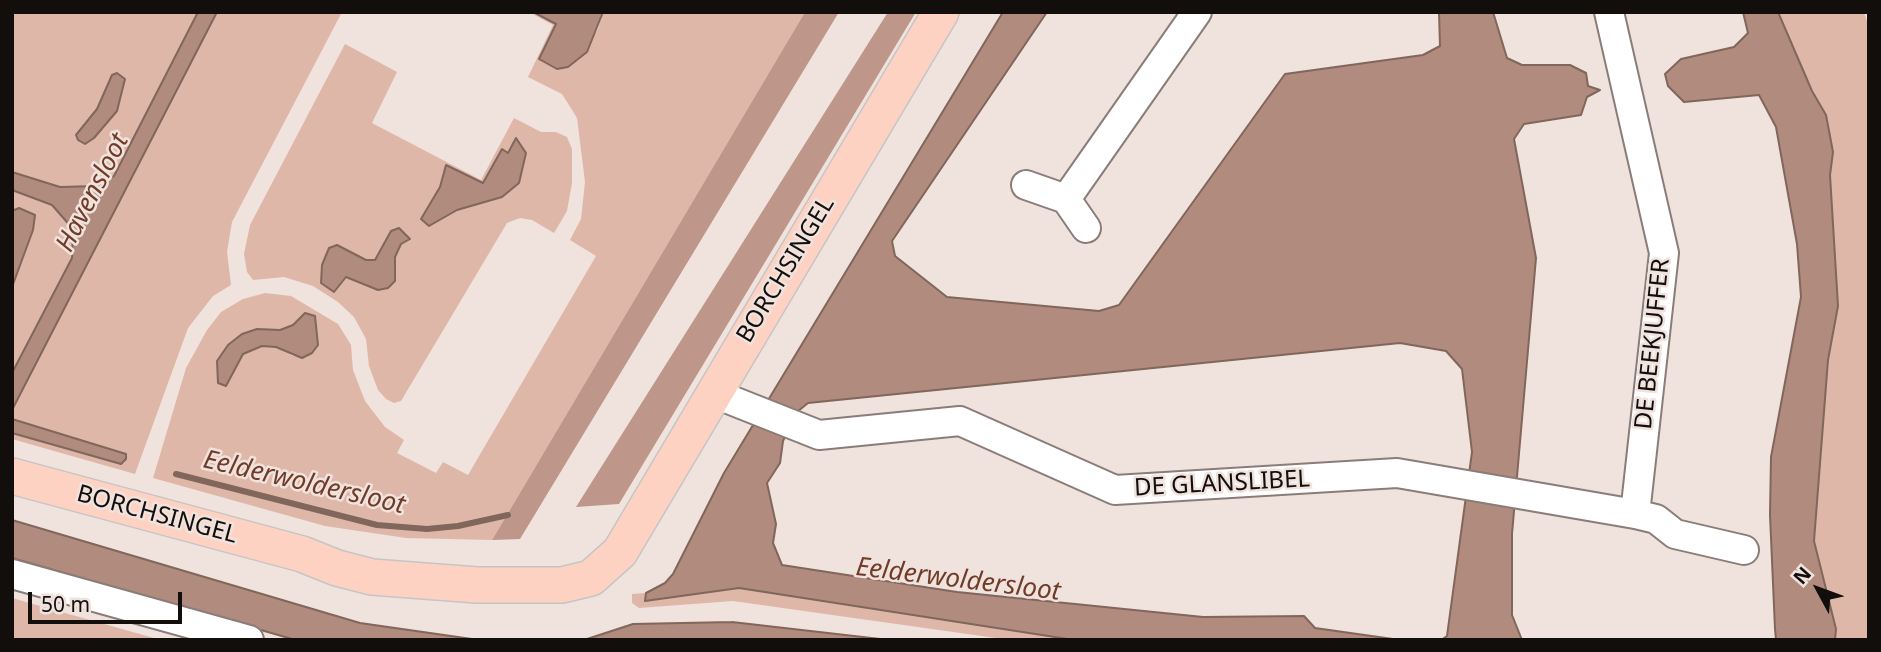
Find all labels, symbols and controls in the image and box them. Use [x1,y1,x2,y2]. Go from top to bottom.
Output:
water label: Havensloot [50,129,136,257]
street label: BORCHSINGEL [731,192,841,348]
street label: DE BEEKJUFFER [1630,257,1676,431]
water label: Eelderwoldersloot [200,445,408,521]
street label: DE GLANSLIBEL [1133,465,1311,503]
street label: BORCHSINGEL [74,480,240,550]
water label: Eelderwoldersloot [854,552,1062,608]
north arrow [1783,554,1853,624]
text: N [1787,561,1817,590]
scale bar [32,578,186,622]
text: 50 m [41,590,90,618]

